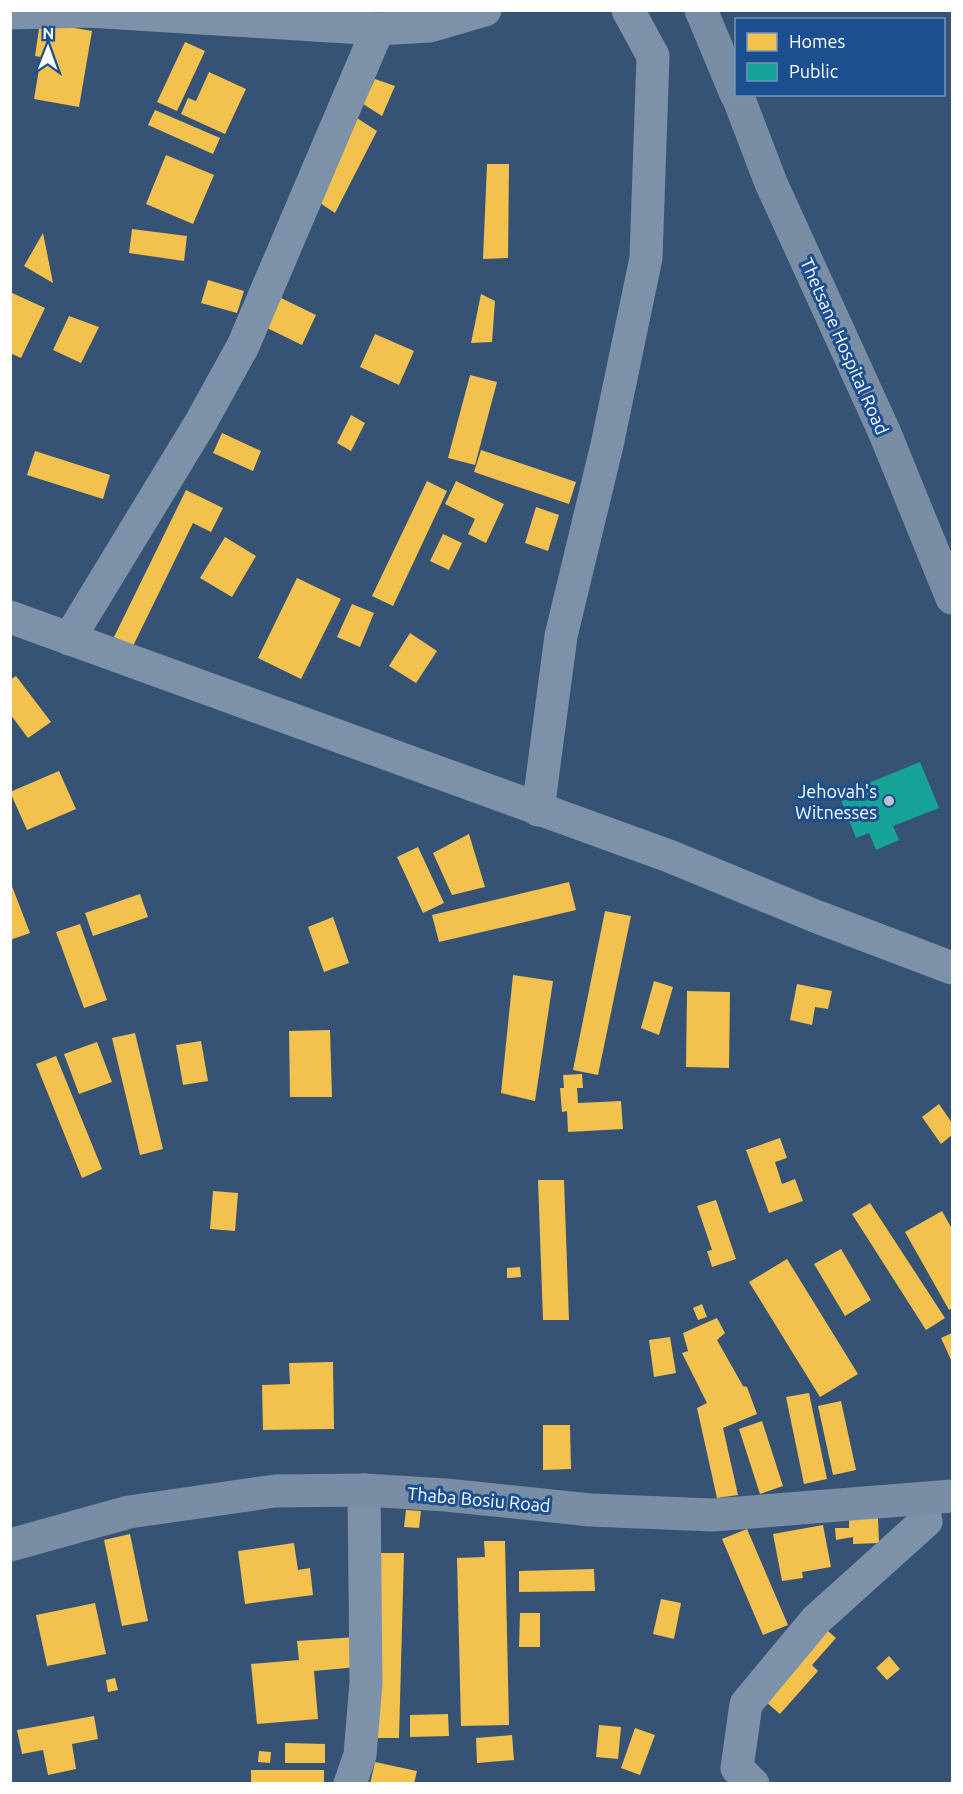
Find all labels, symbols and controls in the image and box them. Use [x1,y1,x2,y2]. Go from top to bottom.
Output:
north arrow [18,18,78,78]
legend [735,18,945,96]
text: N [42,24,54,42]
text: Homes [789,31,846,51]
text: Public [789,61,838,81]
street label: Thetsane Hospital Road [797,255,893,437]
place label: Jehovah's Witnesses [795,781,877,822]
marker: Jehovah's Witnesses [882,794,896,808]
street label: Thaba Bosiu Road [407,1483,551,1515]

